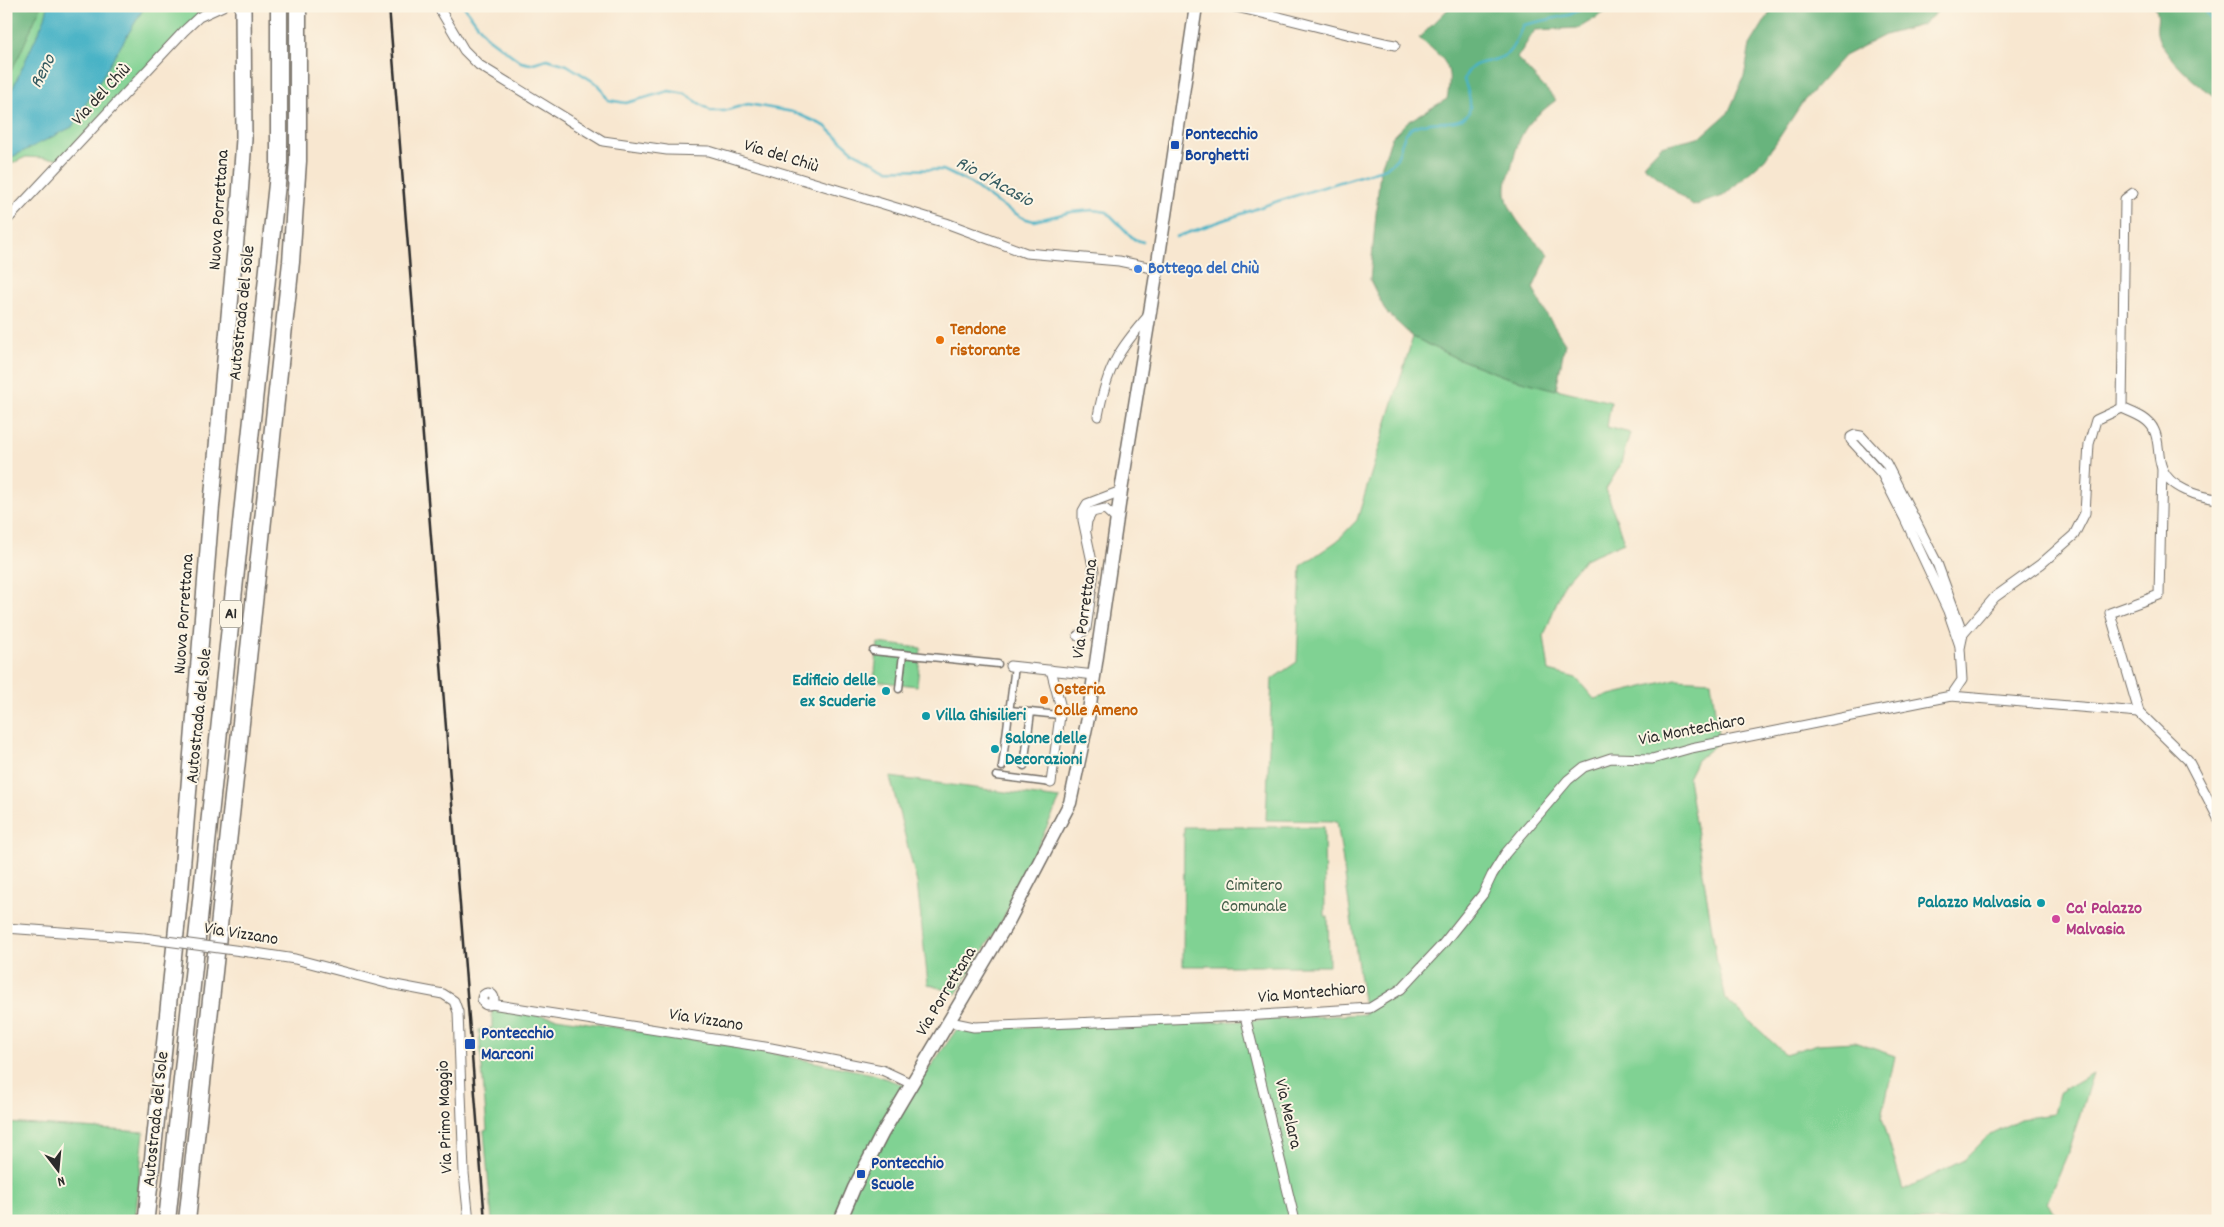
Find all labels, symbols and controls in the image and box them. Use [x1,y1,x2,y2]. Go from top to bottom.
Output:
water label: Reno [24,49,65,94]
street label: Via del Chiù [66,58,138,132]
place label: Pontecchio Borghetti [1185,123,1258,169]
street label: Via del Chiù [740,134,822,180]
marker: Pontecchio Borghetti [1169,139,1181,151]
street label: Nuova Porrettana [203,148,237,271]
water label: Rio d'Acasio [950,151,1039,216]
street label: Autostrada del Sole [223,244,263,382]
place label: Bottega del Chiù [1148,257,1259,282]
marker: Bottega del Chiù [1132,263,1144,275]
place label: Tendone ristorante [950,318,1020,364]
marker: Tendone ristorante [934,334,946,346]
street label: Nuova Porrettana [168,552,202,675]
street label: Via Porrettana [1067,557,1105,660]
road number: A1 [220,600,242,628]
street label: Autostrada del Sole [180,647,220,785]
place label: Edificio delle ex Scuderie [792,669,876,715]
place label: Osteria Colle Ameno [1054,678,1138,724]
marker: Edificio delle ex Scuderie [880,685,892,697]
marker: Osteria Colle Ameno [1038,694,1050,706]
place label: Villa Ghisilieri [936,704,1027,729]
street label: Via Montechiaro [1637,708,1747,754]
marker: Villa Ghisilieri [920,710,932,722]
place label: Salone delle Decorazioni [1005,727,1087,773]
marker: Salone delle Decorazioni [989,743,1001,755]
park label: Cimitero Comunale [1221,874,1287,920]
place label: Palazzo Malvasia [1917,891,2032,916]
marker: Palazzo Malvasia [2035,897,2047,909]
place label: Ca' Palazzo Malvasia [2066,897,2142,943]
marker: Ca' Palazzo Malvasia [2050,913,2062,925]
street label: Via Vizzano [202,917,280,953]
street label: Via Porrettana [910,942,984,1041]
street label: Via Montechiaro [1257,977,1367,1011]
street label: Via Vizzano [667,1003,745,1039]
place label: Pontecchio Marconi [481,1022,554,1068]
marker: Pontecchio Marconi [463,1037,477,1051]
street label: Autostrada del Sole [137,1050,177,1188]
street label: Via Primo Maggio [432,1060,460,1174]
street label: Via Melara [1267,1077,1307,1152]
north arrow [32,1144,82,1194]
place label: Pontecchio Scuole [871,1152,944,1198]
marker: Pontecchio Scuole [855,1168,867,1180]
text: N [55,1170,67,1191]

